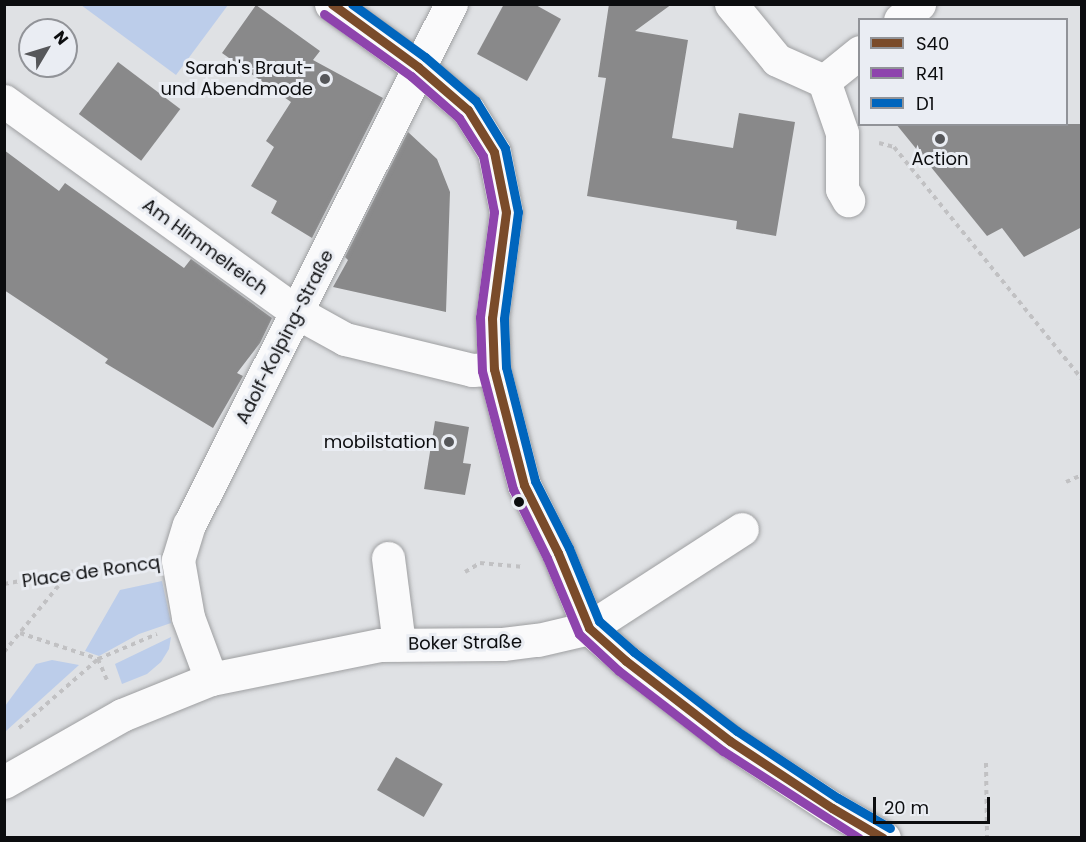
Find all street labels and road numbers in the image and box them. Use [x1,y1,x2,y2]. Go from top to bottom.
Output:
street label: Am Himmelreich [138,194,272,300]
street label: Adolf-Kolping-Straße [232,246,338,428]
street label: Place de Roncq [21,552,161,592]
street label: Boker Straße [408,631,522,655]

